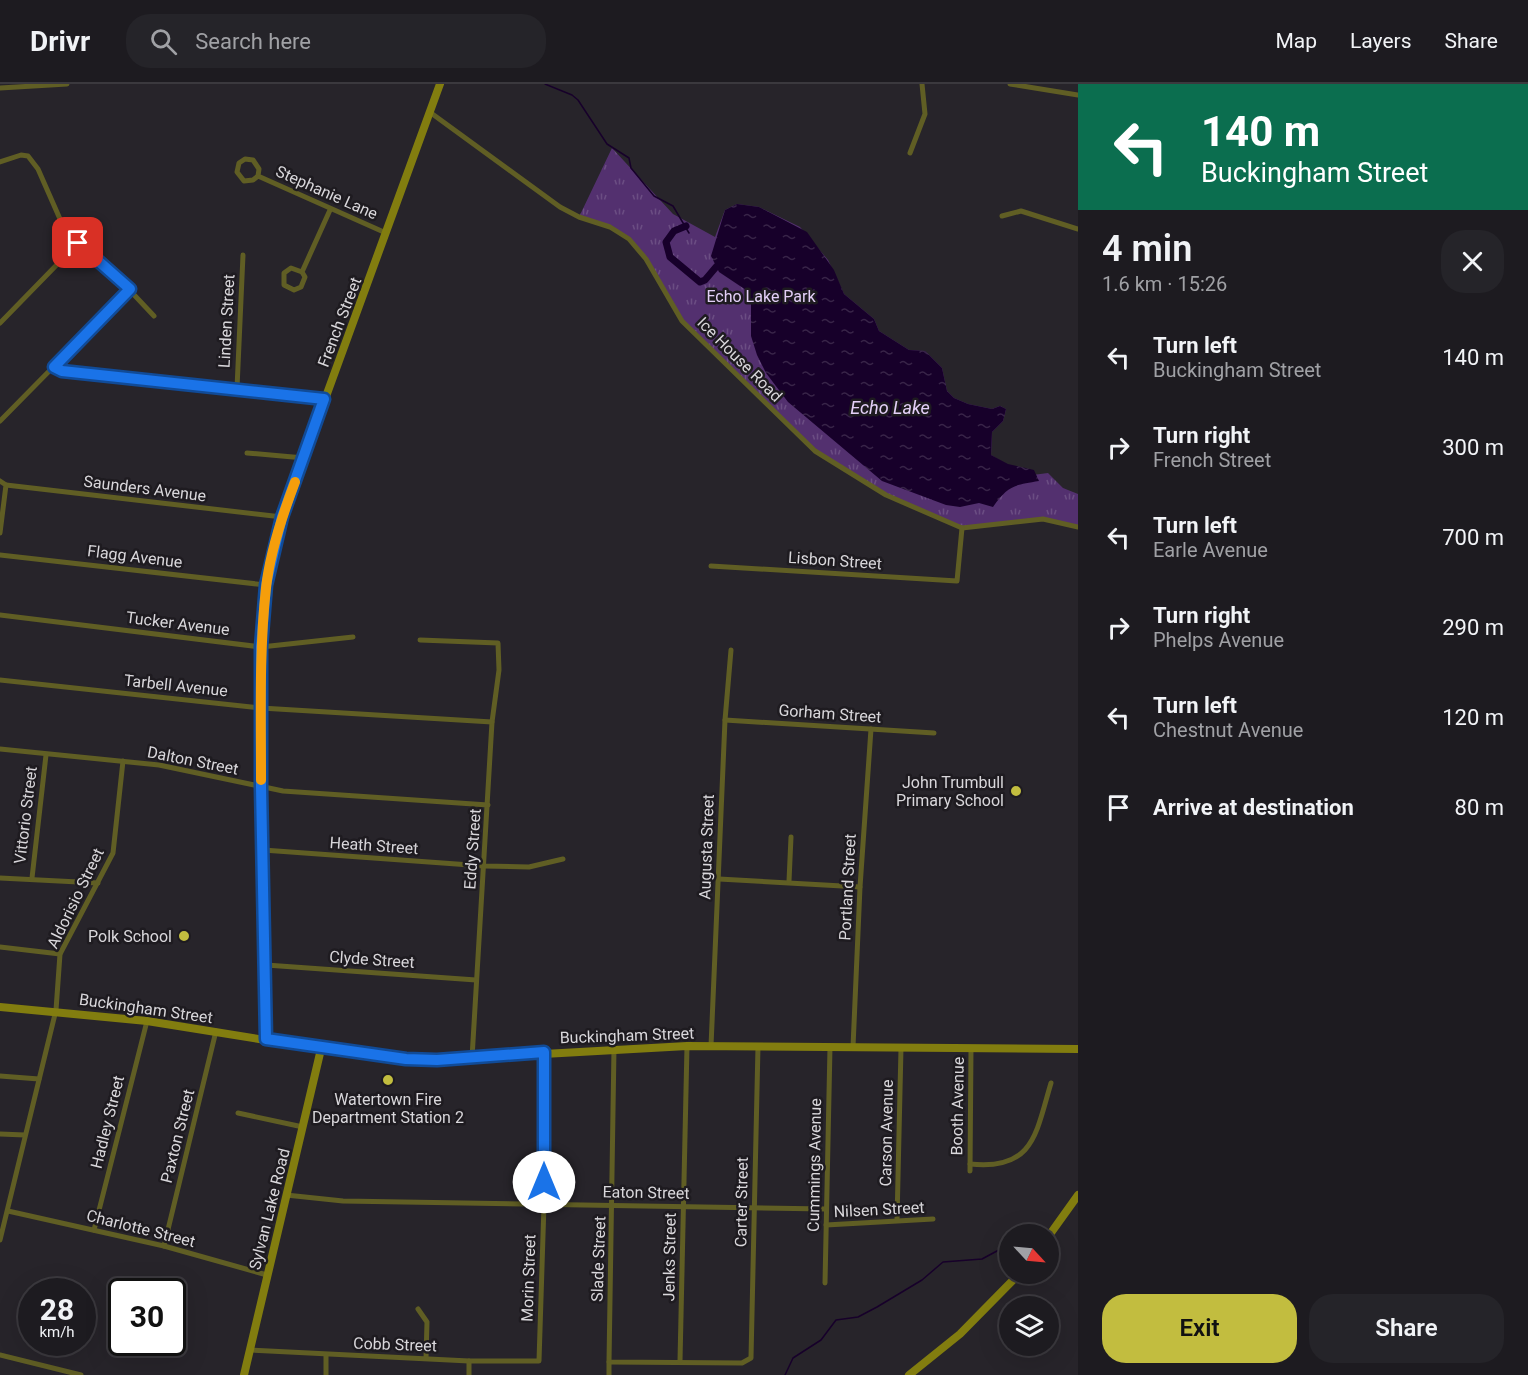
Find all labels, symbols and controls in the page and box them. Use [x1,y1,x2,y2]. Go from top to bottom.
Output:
search box [126,14,546,68]
text: Drivr [30,25,90,58]
icon: search [147,25,180,58]
text: Search here [195,29,311,54]
text: Map [1275,29,1317,53]
text: Layers [1350,29,1411,53]
text: Share [1444,29,1498,53]
text: 140 m [1201,107,1320,156]
icon: left [1102,108,1180,186]
text: Buckingham Street [1201,157,1428,189]
street label: Stephanie Lane [273,161,381,223]
pin [52,217,103,268]
icon: arrive [61,226,94,259]
text: 4 min [1102,228,1192,270]
button: close [1441,230,1504,293]
text: 1.6 km · 15:26 [1102,272,1227,296]
street label: Linden Street [215,274,238,368]
street label: French Street [314,275,365,370]
park label: Echo Lake Park [706,287,816,306]
street label: Ice House Road [693,313,786,406]
text: Turn left [1153,333,1237,358]
icon: left [1102,341,1135,374]
text: 140 m [1442,345,1504,370]
text: Buckingham Street [1153,358,1321,382]
water label: Echo Lake [850,397,930,418]
text: Turn right [1153,423,1250,448]
icon: right [1102,431,1135,464]
text: 300 m [1442,435,1504,460]
text: French Street [1153,448,1271,472]
street label: Saunders Avenue [83,472,207,505]
text: Turn left [1153,513,1237,538]
icon: left [1102,521,1135,554]
text: 700 m [1442,525,1504,550]
text: Earle Avenue [1153,538,1268,562]
street label: Flagg Avenue [86,541,184,572]
street label: Lisbon Street [787,548,882,573]
text: Turn right [1153,603,1250,628]
street label: Tucker Avenue [125,608,231,639]
icon: right [1102,611,1135,644]
text: 290 m [1442,615,1504,640]
text: Phelps Avenue [1153,628,1284,652]
street label: Tarbell Avenue [123,671,229,700]
text: Turn left [1153,693,1237,718]
street label: Gorham Street [778,700,882,727]
icon: left [1102,701,1135,734]
text: 120 m [1442,705,1504,730]
text: Chestnut Avenue [1153,718,1303,742]
street label: Dalton Street [146,742,240,779]
street label: Vittorio Street [10,765,41,865]
place label: John Trumbull Primary School [896,773,1004,810]
marker: John Trumbull Primary School [1009,784,1023,798]
icon: arrive [1102,791,1135,824]
street label: Augusta Street [695,794,718,900]
text: Arrive at destination [1153,795,1354,820]
text: 80 m [1455,795,1504,820]
street label: Eddy Street [460,808,485,890]
street label: Heath Street [329,833,419,858]
street label: Portland Street [835,833,860,941]
street label: Aldorisio Street [43,845,108,951]
place label: Polk School [88,927,172,946]
marker: Polk School [177,929,191,943]
street label: Clyde Street [329,947,415,972]
street label: Buckingham Street [78,990,214,1027]
street label: Buckingham Street [559,1024,695,1047]
street label: Booth Avenue [947,1057,968,1155]
marker: Watertown Fire Department Station 2 [381,1073,395,1087]
street label: Hadley Street [87,1074,128,1171]
street label: Carson Avenue [876,1079,897,1187]
street label: Paxton Street [157,1087,198,1185]
place label: Watertown Fire Department Station 2 [312,1090,464,1127]
street label: Cummings Avenue [804,1098,825,1232]
street label: Sylvan Lake Road [245,1146,294,1272]
position arrow [512,1150,576,1214]
street label: Carter Street [731,1157,752,1247]
street label: Eaton Street [602,1182,690,1203]
street label: Nilsen Street [833,1198,925,1221]
street label: Charlotte Street [84,1206,197,1251]
street label: Jenks Street [659,1212,680,1302]
street label: Slade Street [588,1216,609,1302]
north arrow [999,1224,1059,1284]
map controls [999,1224,1059,1356]
street label: Morin Street [517,1234,540,1322]
speed limit sign: 30 [108,1278,186,1356]
text: 28 [40,1292,74,1327]
button: Exit [1102,1294,1297,1363]
button: Share [1309,1294,1504,1363]
button: layers [999,1296,1059,1356]
text: km/h [39,1323,75,1341]
street label: Cobb Street [353,1334,437,1355]

